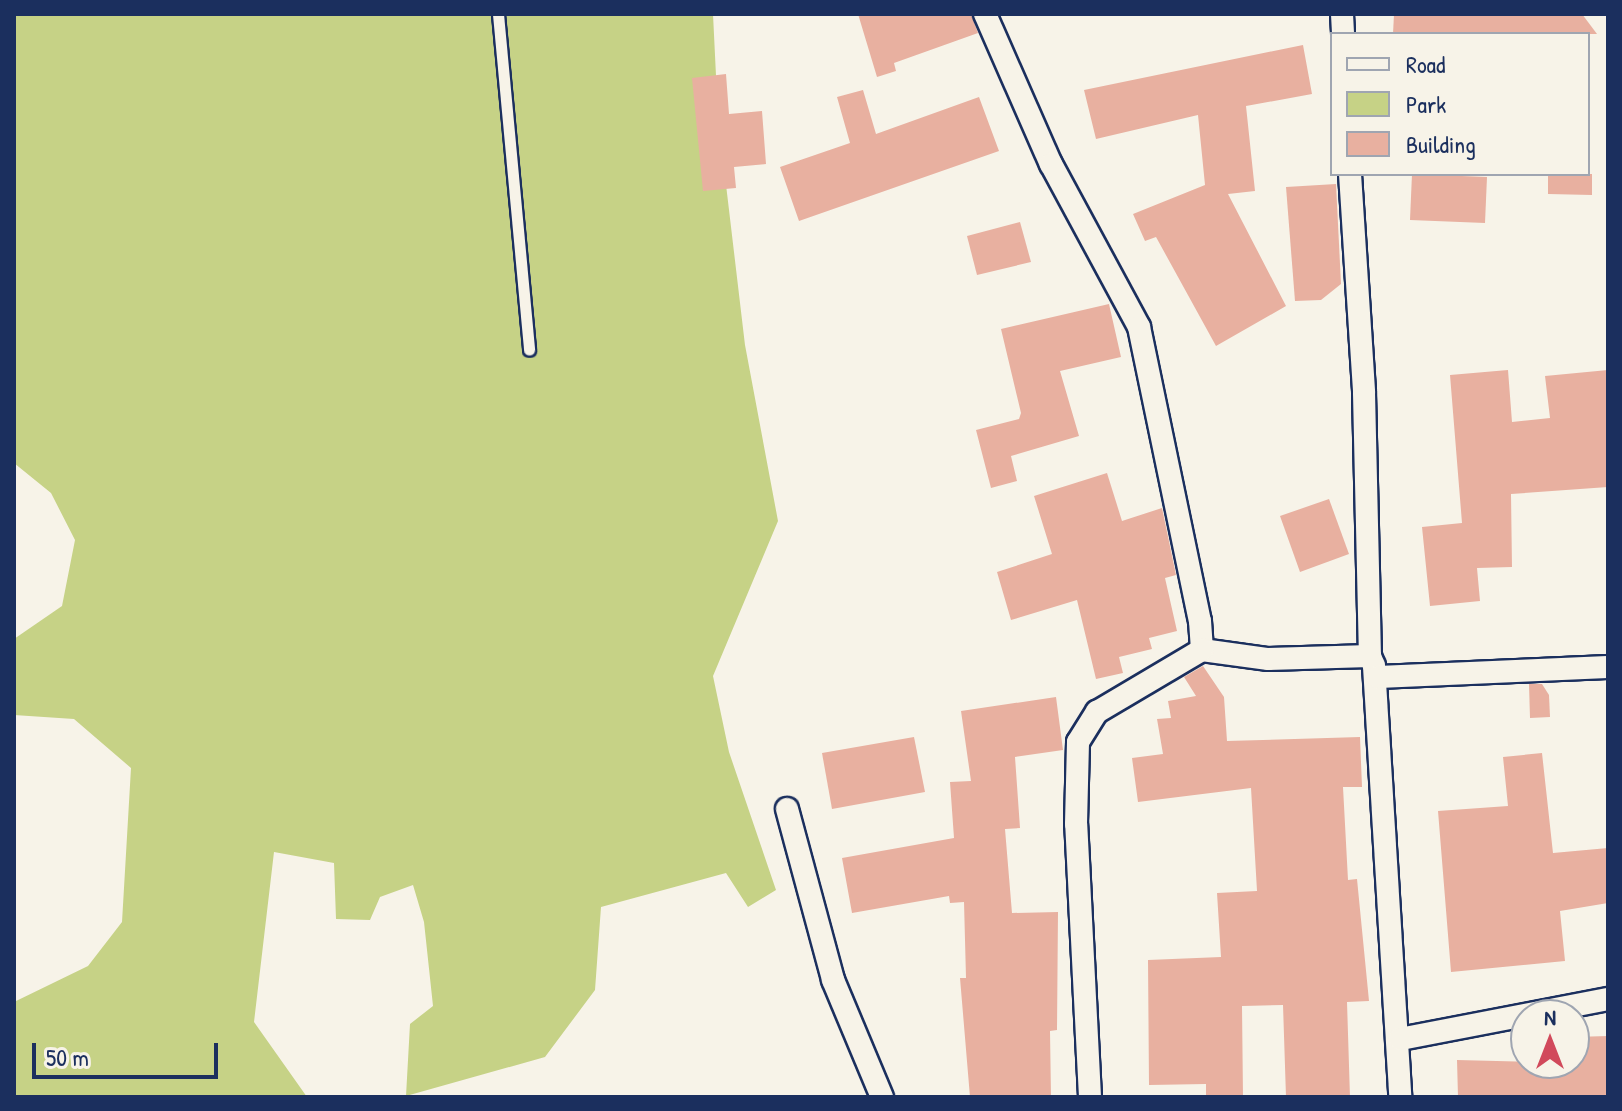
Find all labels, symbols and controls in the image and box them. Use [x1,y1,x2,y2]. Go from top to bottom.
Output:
legend [1330,32,1590,176]
text: Road [1406,48,1445,80]
text: Park [1406,88,1446,120]
text: Building [1406,128,1476,160]
north arrow [1510,999,1590,1079]
text: N [1544,1002,1556,1032]
scale bar [36,1027,222,1077]
text: 50 m [46,1041,89,1073]

